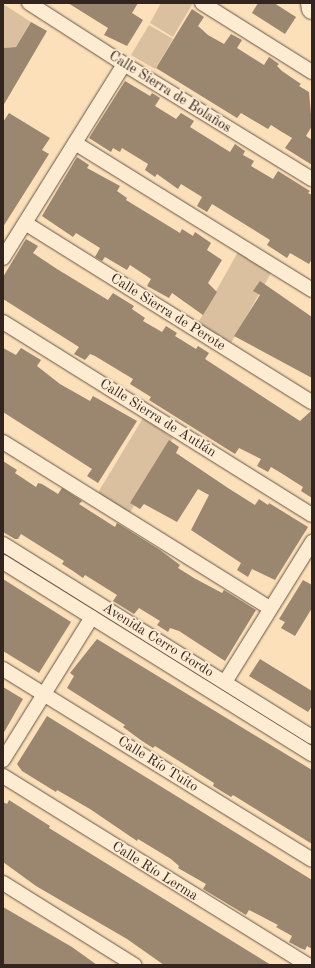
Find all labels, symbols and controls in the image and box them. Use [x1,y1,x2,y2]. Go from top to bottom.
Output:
street label: Calle Sierra de Bolaños [106,48,234,136]
street label: Calle Sierra de Perote [107,270,229,354]
street label: Calle Sierra de Autlán [97,375,219,461]
street label: Avenida Cerro Gordo [99,599,217,681]
street label: Calle Río Tuito [115,733,201,795]
street label: Calle Río Lerma [109,838,201,904]

